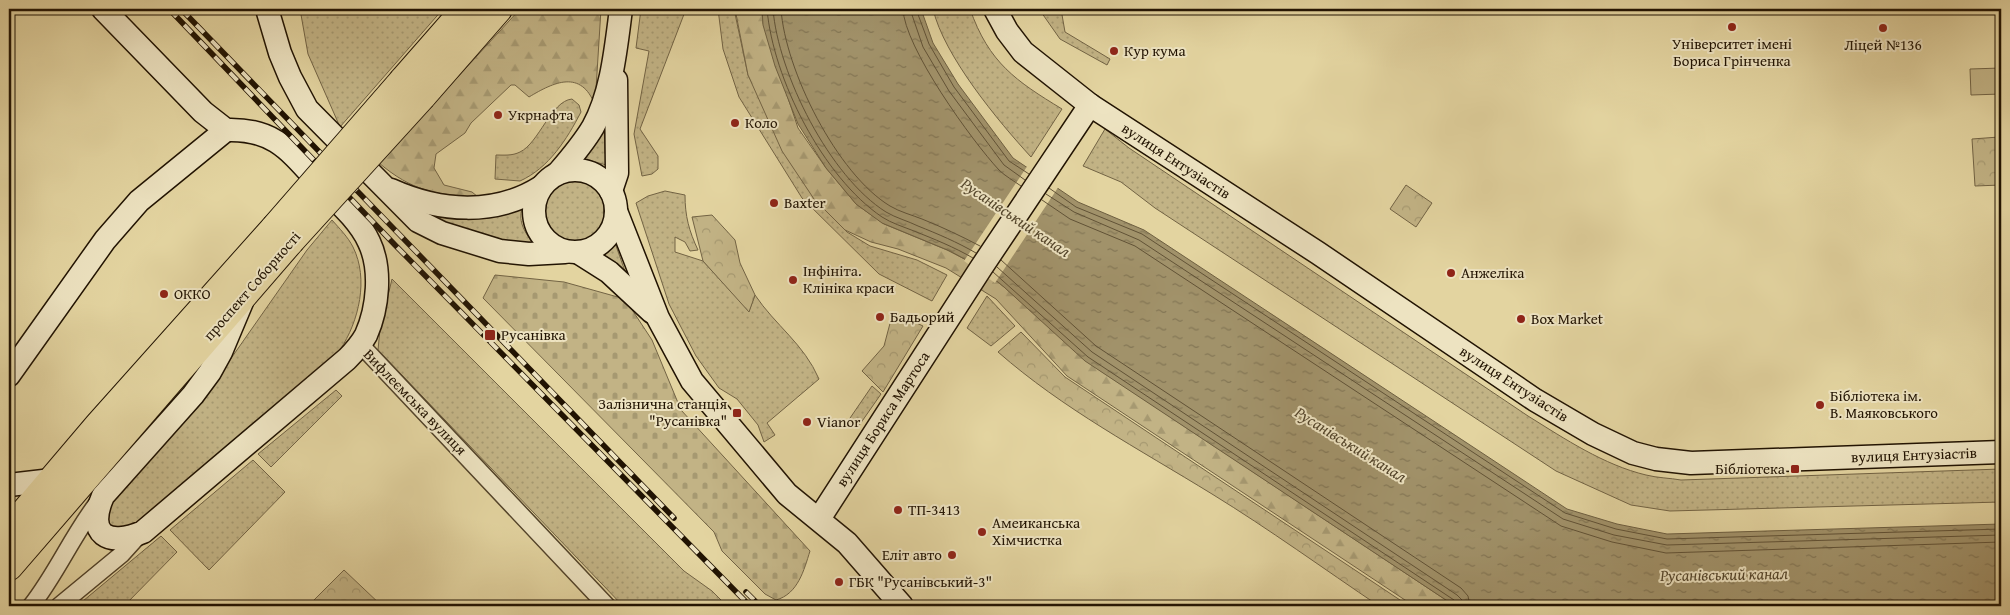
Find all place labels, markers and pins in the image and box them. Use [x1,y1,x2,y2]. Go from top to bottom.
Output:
marker: Університет імені Бориса Грінченка [1726,21,1738,33]
marker: Ліцей №136 [1877,22,1889,34]
place label: Університет імені Бориса Грінченка [1672,33,1792,71]
place label: Ліцей №136 [1844,34,1922,55]
place label: Кур кума [1124,40,1186,61]
marker: Кур кума [1108,45,1120,57]
place label: Укрнафта [508,104,574,125]
marker: Укрнафта [492,109,504,121]
place label: Коло [745,112,778,133]
marker: Коло [729,117,741,129]
place label: Baxter [784,192,826,213]
marker: Baxter [768,197,780,209]
place label: Інфініта. Клініка краси [803,260,895,298]
place label: Анжеліка [1461,262,1525,283]
marker: Анжеліка [1445,267,1457,279]
marker: Інфініта. Клініка краси [787,274,799,286]
place label: ОККО [174,283,211,304]
marker: ОККО [158,288,170,300]
place label: Бадьорий [890,306,955,327]
place label: Box Market [1531,308,1604,329]
marker: Бадьорий [874,311,886,323]
marker: Box Market [1515,313,1527,325]
place label: Русанівка [501,324,567,345]
marker: Русанівка [483,328,497,342]
place label: Бібліотека ім. В. Маяковського [1830,385,1938,423]
place label: Залізнична станція "Русанівка" [598,393,727,431]
marker: Бібліотека ім. В. Маяковського [1814,399,1826,411]
marker: Залізнична станція "Русанівка" [731,407,743,419]
place label: Vianor [817,411,860,432]
marker: Vianor [801,416,813,428]
place label: Бібліотека [1715,458,1786,479]
marker: Бібліотека [1789,463,1801,475]
place label: ТП-3413 [908,499,960,520]
marker: ТП-3413 [892,504,904,516]
place label: Амеиканська Хімчистка [992,512,1081,550]
marker: Амеиканська Хімчистка [976,526,988,538]
place label: Еліт авто [882,544,942,565]
marker: Еліт авто [946,549,958,561]
place label: ГБК "Русанівський-3" [849,571,992,592]
marker: ГБК "Русанівський-3" [833,576,845,588]

